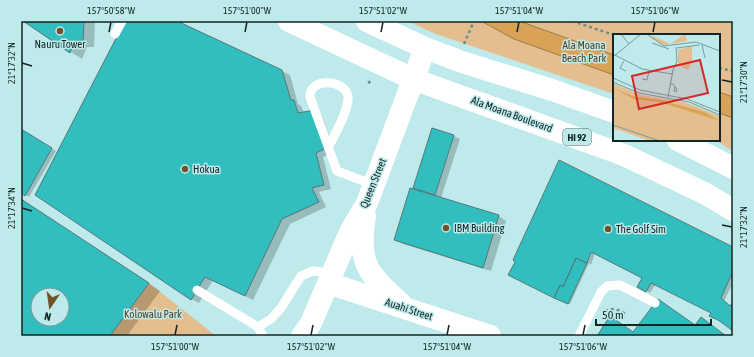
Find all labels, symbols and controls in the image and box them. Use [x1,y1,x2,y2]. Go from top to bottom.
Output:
text: 157°50'58"W [87,5,136,16]
text: 157°51'00"W [223,5,272,16]
text: 157°51'02"W [359,5,408,16]
text: 157°51'04"W [495,5,544,16]
text: 157°51'06"W [631,5,680,16]
marker: Nauru Tower [55,26,65,36]
inset map [613,34,720,141]
place label: Nauru Tower [35,38,86,50]
park label: Ala Moana Beach Park [562,39,606,64]
text: 21°17'32"N [6,42,17,84]
text: 21°17'30"N [738,61,749,103]
street label: Ala Moana Boulevard [470,94,554,134]
road number: HI 92 [563,129,591,145]
street label: Queen Street [358,156,388,210]
place label: Hokua [193,163,220,175]
marker: Hokua [180,164,190,174]
text: 21°17'34"N [6,187,17,229]
text: 21°17'32"N [738,206,749,248]
place label: IBM Building [454,222,505,234]
marker: IBM Building [441,223,451,233]
place label: The Golf Sim [616,223,666,235]
marker: The Golf Sim [603,224,613,234]
north arrow [30,287,70,327]
street label: Auahi Street [384,296,434,322]
scale bar [596,301,711,327]
park label: Kolowalu Park [124,308,182,320]
text: 50 m [602,308,624,322]
text: N [43,310,52,323]
text: 157°51'00"W [151,341,200,352]
text: 157°51'02"W [287,341,336,352]
text: 157°51'04"W [423,341,472,352]
text: 157°51'06"W [559,341,608,352]

